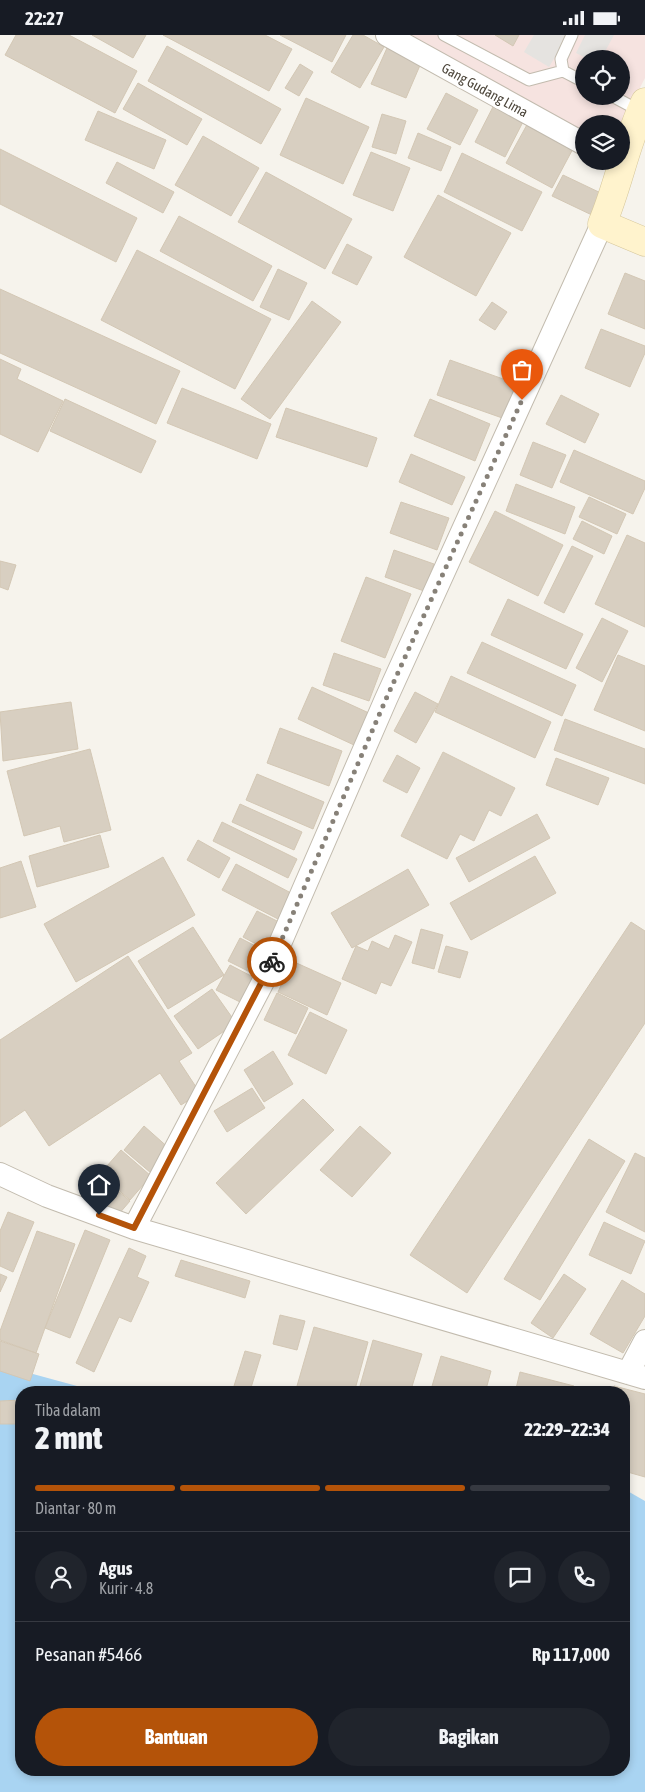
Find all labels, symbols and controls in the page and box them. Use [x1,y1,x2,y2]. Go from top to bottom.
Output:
text: 22:27 [25,7,64,29]
map controls [575,50,630,170]
button: locate [575,50,630,105]
street label: Gang Gudang Lima [439,60,531,120]
button: layers [575,115,630,170]
pin [501,349,543,400]
icon: bag [508,356,536,384]
courier [247,937,297,987]
icon: bike [258,948,286,976]
pin [78,1164,120,1215]
icon: home [85,1171,113,1199]
text: Tiba dalam [35,1401,101,1419]
text: 22:29–22:34 [524,1418,610,1440]
text: 2 mnt [35,1419,102,1456]
text: Diantar · 80 m [35,1499,116,1517]
button: person [35,1551,87,1603]
button: chat [494,1551,546,1603]
button: phone [558,1551,610,1603]
text: Agus [99,1557,132,1579]
text: Kurir · 4.8 [99,1579,153,1597]
text: Pesanan #5466 [35,1643,142,1665]
text: Rp 117,000 [532,1643,610,1665]
button: Bantuan [35,1708,318,1766]
button: Bagikan [328,1708,610,1766]

